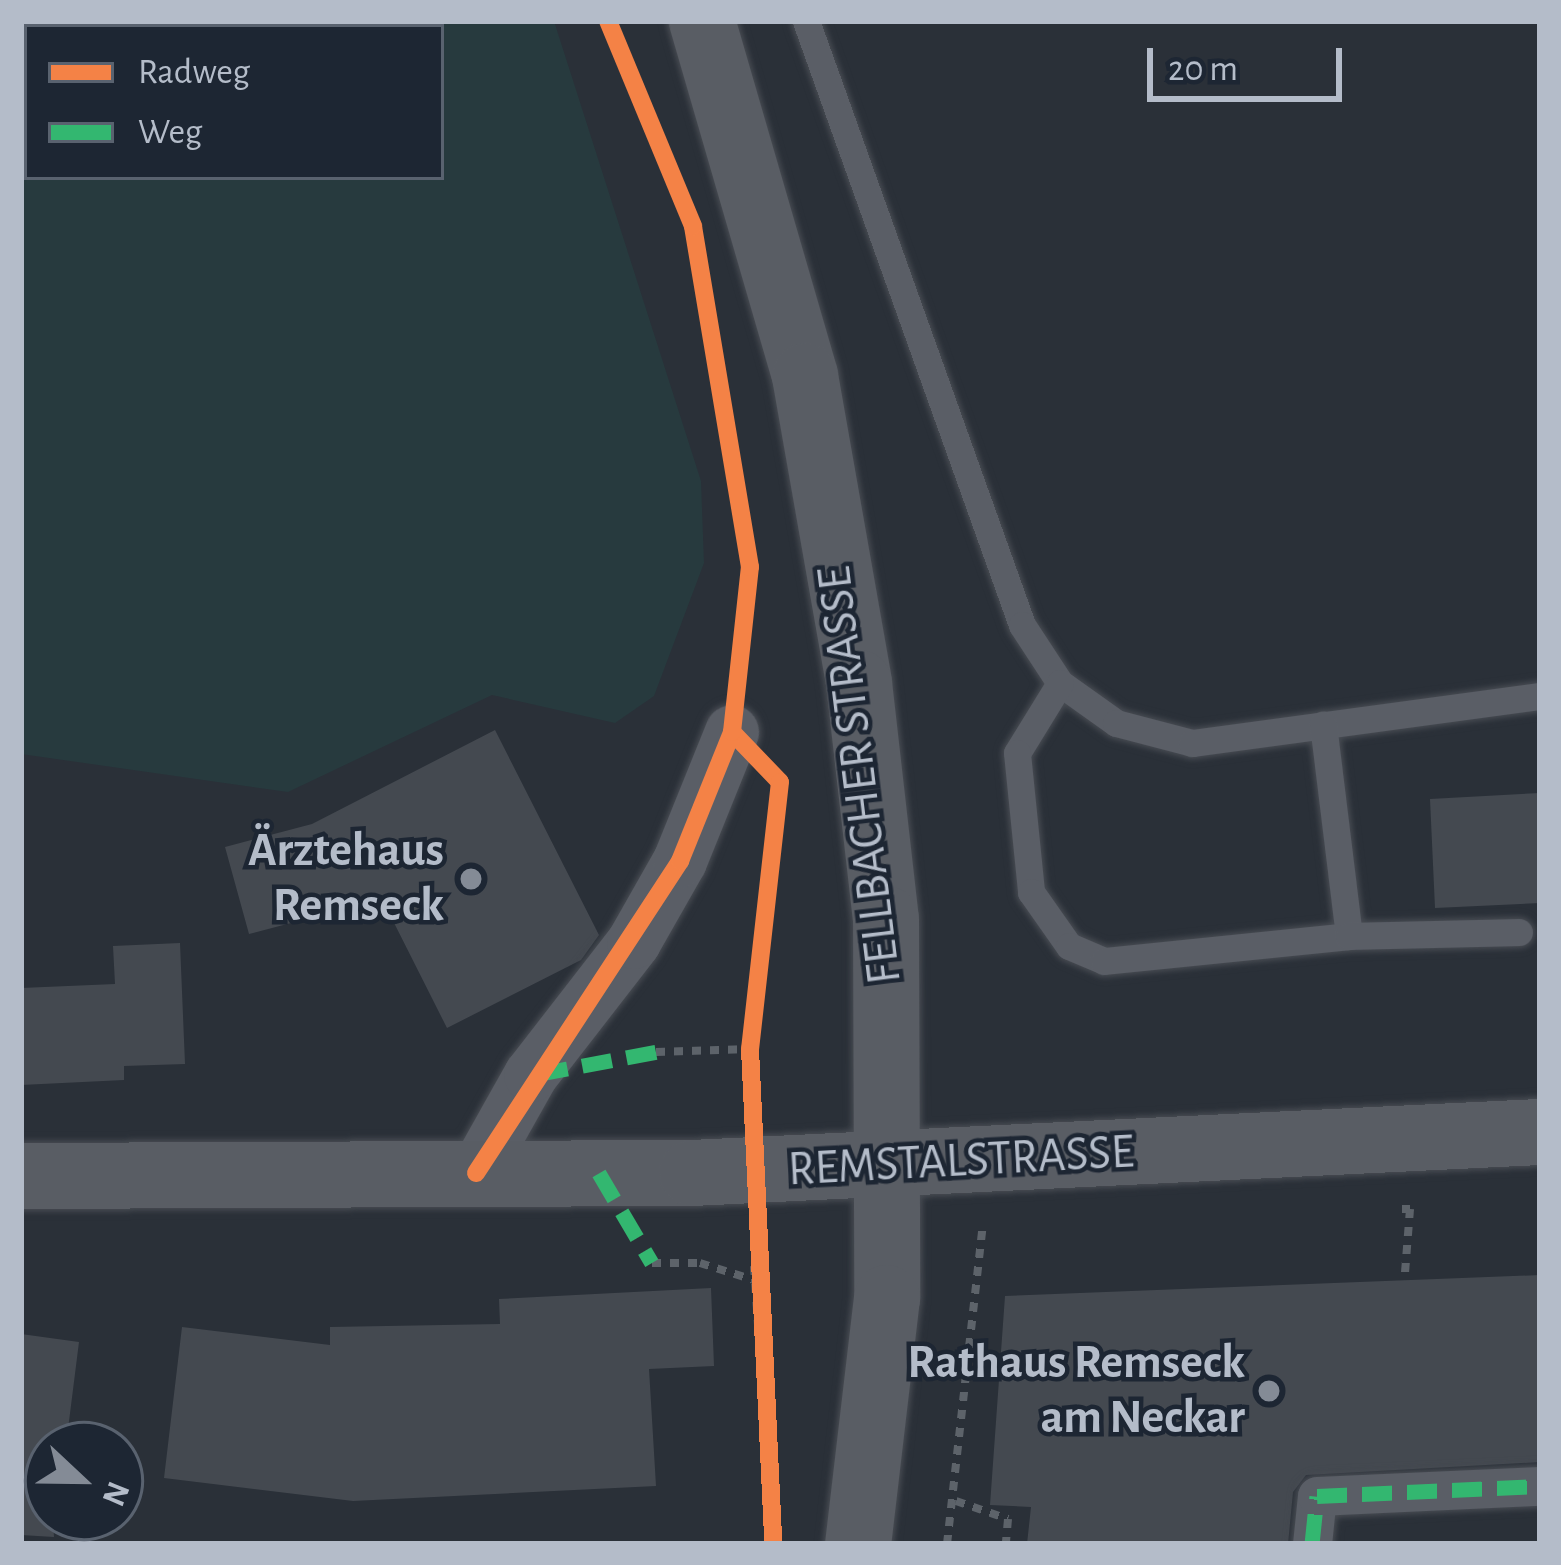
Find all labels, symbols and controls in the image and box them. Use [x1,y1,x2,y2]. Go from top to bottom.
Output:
legend [24,24,444,180]
scale bar [1153,24,1348,98]
text: 20 m [1168,51,1238,87]
text: Radweg [138,54,250,90]
text: Weg [138,114,202,150]
street label: FELLBACHER STRASSE [807,563,915,987]
place label: Ärztehaus Remseck [248,822,444,935]
marker: Ärztehaus Remseck [455,863,487,895]
street label: REMSTALSTRASSE [787,1124,1135,1200]
place label: Rathaus Remseck am Neckar [907,1334,1245,1447]
marker: Rathaus Remseck am Neckar [1256,1378,1282,1404]
north arrow [24,1421,144,1541]
text: N [95,1477,135,1510]

